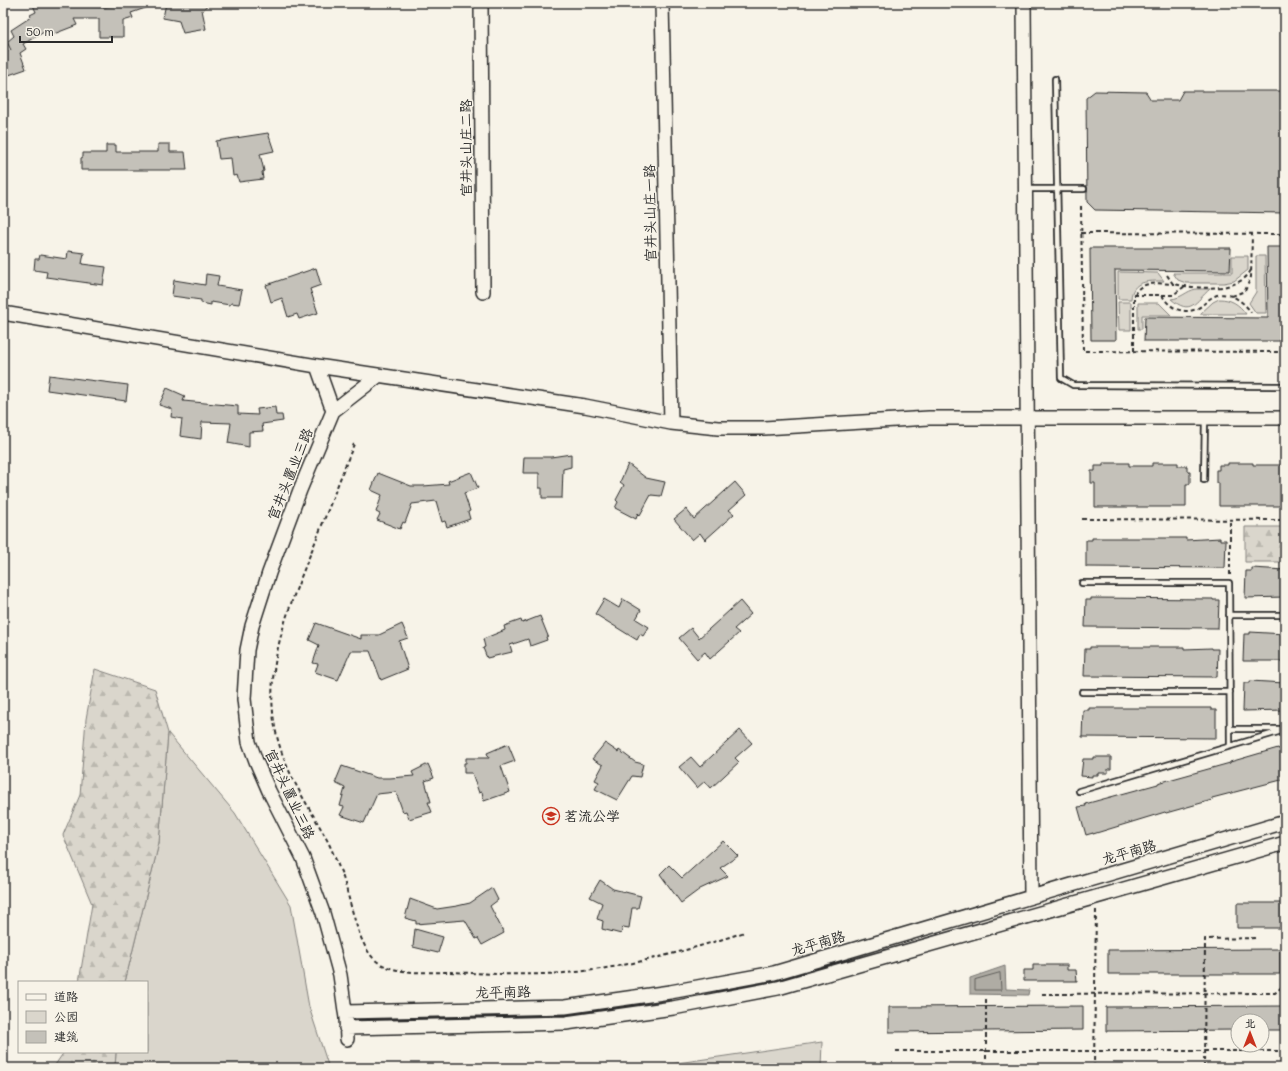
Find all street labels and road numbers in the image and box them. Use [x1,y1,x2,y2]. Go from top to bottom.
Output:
street label: 官井头山庄二路 [456,99,475,197]
street label: 官井头山庄一路 [639,164,660,262]
street label: 官井头置业三路 [262,425,317,523]
street label: 官井头置业三路 [261,745,320,842]
street label: 龙平南路 [1099,835,1158,868]
street label: 龙平南路 [788,926,847,959]
street label: 龙平南路 [475,982,531,1001]

